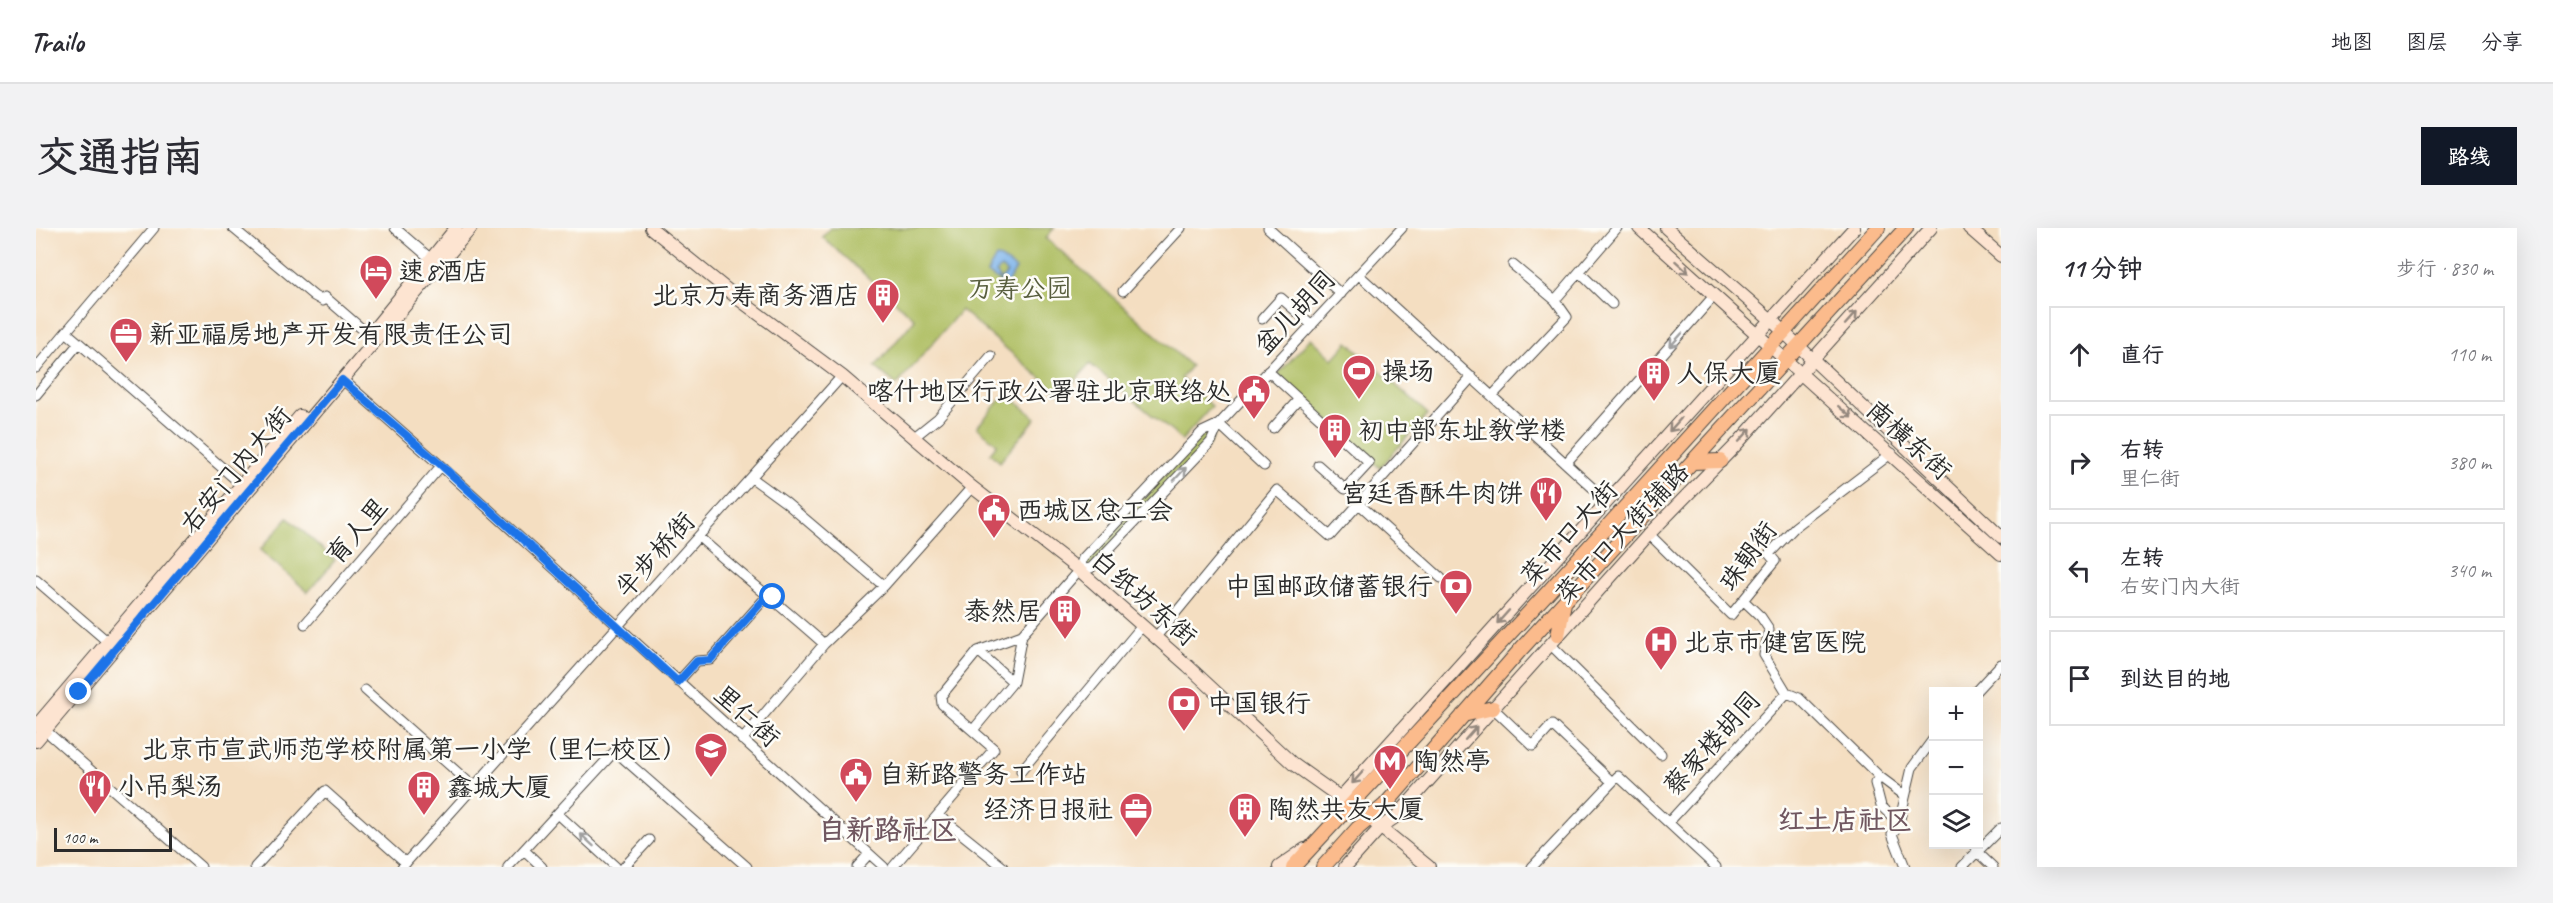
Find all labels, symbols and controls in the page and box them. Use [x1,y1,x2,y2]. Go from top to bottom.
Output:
text: Trailo [30,24,84,59]
text: 地图 [2331,29,2373,55]
text: 图层 [2406,29,2448,55]
text: 分享 [2481,29,2523,55]
button: 路线 [2421,127,2517,185]
text: 交通指南 [36,131,204,184]
text: 11 分钟 [2061,252,2143,285]
hotel icon: 速8酒店 [358,253,394,300]
place label: 速8酒店 [399,255,489,288]
text: 步行 · 830 m [2397,256,2493,281]
one-way arrow [1675,260,1690,274]
street label: 盆儿胡同 [1247,263,1343,361]
park label: 万寿公园 [968,272,1072,305]
building icon: 北京万寿商务酒店 [865,277,901,324]
place label: 北京万寿商务酒店 [652,279,860,312]
one-way arrow [1844,311,1858,326]
office icon: 新亚福房地产开发有限责任公司 [108,316,144,363]
place label: 新亚福房地产开发有限责任公司 [149,318,513,351]
one-way arrow [1669,332,1683,347]
icon: ahead [2063,338,2096,371]
text: 直行 [2120,341,2164,369]
text: 110 m [2448,342,2491,367]
sports icon: 操场 [1341,353,1377,400]
place label: 操场 [1382,355,1434,388]
building icon: 人保大厦 [1636,355,1672,402]
place label: 人保大厦 [1677,357,1781,390]
public building icon: 喀什地区行政公署驻北京联络处 [1236,373,1272,420]
place label: 喀什地区行政公署驻北京联络处 [867,375,1231,408]
street label: 南横东街 [1859,393,1959,487]
street label: 右安门内大街 [173,400,299,540]
one-way arrow [1837,405,1852,419]
building icon: 初中部东址教学楼 [1317,412,1353,459]
place label: 初中部东址教学楼 [1358,414,1566,447]
one-way arrow [1668,417,1682,432]
one-way arrow [1738,428,1752,443]
text: 右转 [2120,436,2164,464]
icon: right [2063,446,2096,479]
text: 380 m [2448,450,2491,475]
street label: 菜市口大街辅路 [1548,455,1696,611]
text: 里仁街 [2120,466,2180,491]
one-way arrow [1173,467,1187,482]
street label: 菜市口大街 [1513,474,1625,592]
restaurant icon: 宫廷香酥牛肉饼 [1528,475,1564,522]
place label: 宫廷香酥牛肉饼 [1341,477,1523,510]
street label: 育人里 [319,491,395,571]
public building icon: 西城区总工会 [976,492,1012,539]
place label: 西城区总工会 [1017,494,1173,527]
street label: 半步桥街 [608,505,702,605]
street label: 珠朝街 [1712,515,1784,597]
street label: 白纸坊东街 [1084,543,1204,653]
text: 左转 [2120,544,2164,572]
icon: left [2063,554,2096,587]
text: 340 m [2448,558,2491,583]
bank icon: 中国邮政储蓄银行 [1438,568,1474,615]
place label: 中国邮政储蓄银行 [1225,570,1433,603]
text: 右安门内大街 [2120,574,2240,599]
route start [759,583,785,609]
building icon: 泰然居 [1047,593,1083,640]
place label: 泰然居 [964,595,1042,628]
one-way arrow [1496,609,1510,624]
hospital icon: 北京市健宫医院 [1643,624,1679,671]
place label: 北京市健宫医院 [1684,626,1866,659]
icon: arrive [2063,662,2096,695]
text: 到达目的地 [2120,665,2230,693]
route end [65,678,91,704]
street label: 里仁街 [707,678,787,754]
street label: 蔡家楼胡同 [1656,684,1768,802]
bank icon: 中国银行 [1166,685,1202,732]
place label: 中国银行 [1207,687,1311,720]
map controls [1929,687,1983,849]
button: + [1929,687,1983,741]
one-way arrow [1464,726,1478,741]
school or university icon: 北京市宣武师范学校附属第一小学（里仁校区） [693,731,729,778]
place label: 北京市宣武师范学校附属第一小学（里仁校区） [142,733,688,766]
button: − [1929,741,1983,795]
metro station icon: 陶然亭 [1372,743,1408,790]
place label: 陶然亭 [1413,745,1491,778]
public building icon: 自新路警务工作站 [838,756,874,803]
place label: 自新路警务工作站 [879,758,1087,791]
restaurant icon: 小吊梨汤 [77,768,113,815]
building icon: 鑫城大厦 [406,769,442,816]
place label: 小吊梨汤 [118,770,222,803]
one-way arrow [1351,770,1365,785]
place label: 鑫城大厦 [447,771,551,804]
office icon: 经济日报社 [1118,791,1154,838]
building icon: 陶然共友大厦 [1227,791,1263,838]
place label: 经济日报社 [983,793,1113,826]
place label: 陶然共友大厦 [1268,793,1424,826]
button: layers [1929,795,1983,849]
district label: 红土店社区 [1778,803,1913,837]
district label: 自新路社区 [818,812,958,847]
scale bar [54,825,172,852]
text: 100 m [63,828,97,848]
one-way arrow [580,833,595,848]

